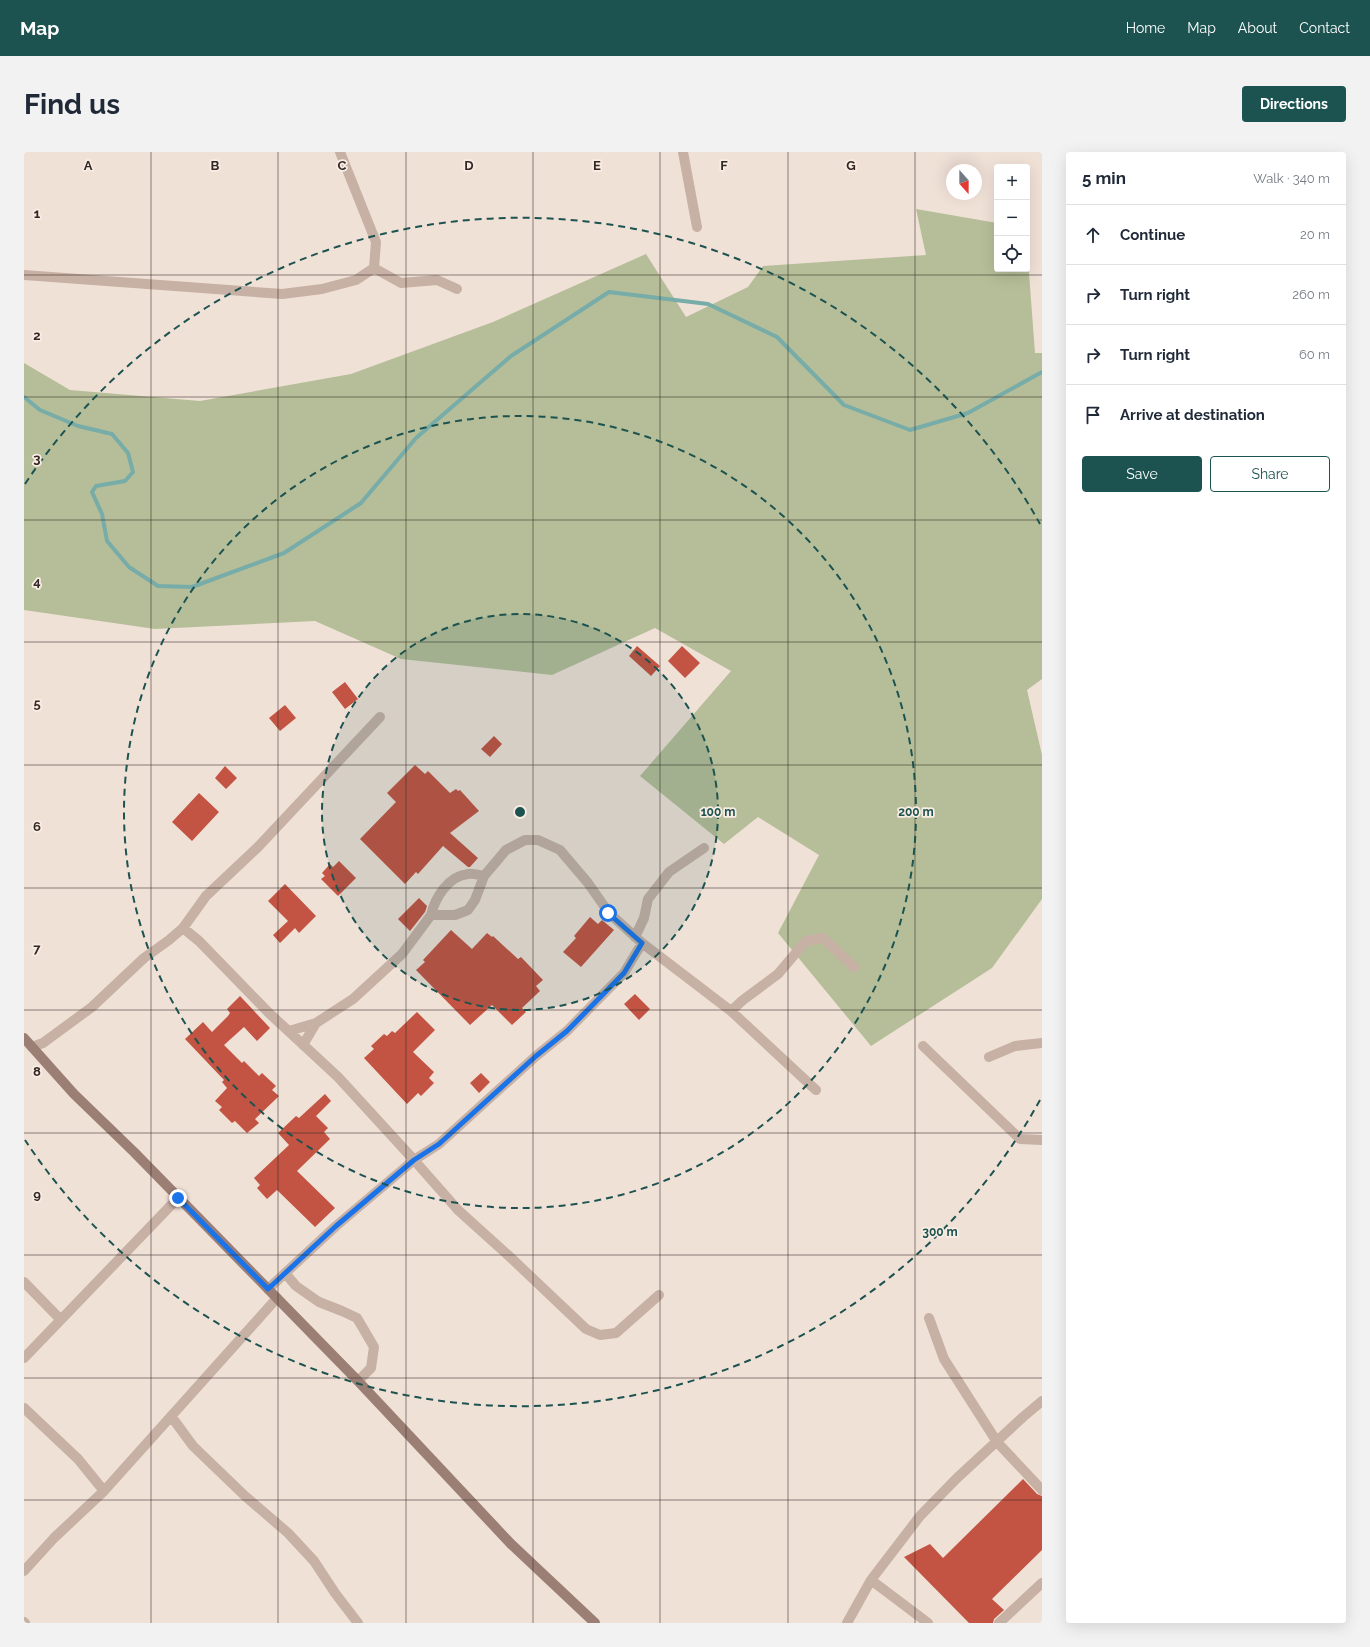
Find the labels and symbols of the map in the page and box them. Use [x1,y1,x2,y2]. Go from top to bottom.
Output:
text: A [84,158,93,173]
text: B [211,158,220,173]
text: C [338,158,347,173]
text: D [464,158,474,173]
text: E [593,158,601,173]
text: F [720,158,728,173]
text: G [846,158,856,173]
north arrow [946,164,982,200]
text: 1 [34,206,41,221]
text: 2 [33,328,41,343]
text: 3 [33,451,41,466]
text: 4 [33,574,41,589]
text: 5 [33,696,41,711]
centre of rings [513,805,527,819]
text: 100 m [701,805,735,819]
text: 200 m [898,805,934,819]
text: 6 [33,819,41,834]
route start [599,904,617,922]
text: 7 [33,941,41,956]
text: 8 [33,1064,41,1079]
text: 9 [33,1187,41,1202]
route end [169,1189,187,1207]
text: 300 m [922,1225,958,1239]

